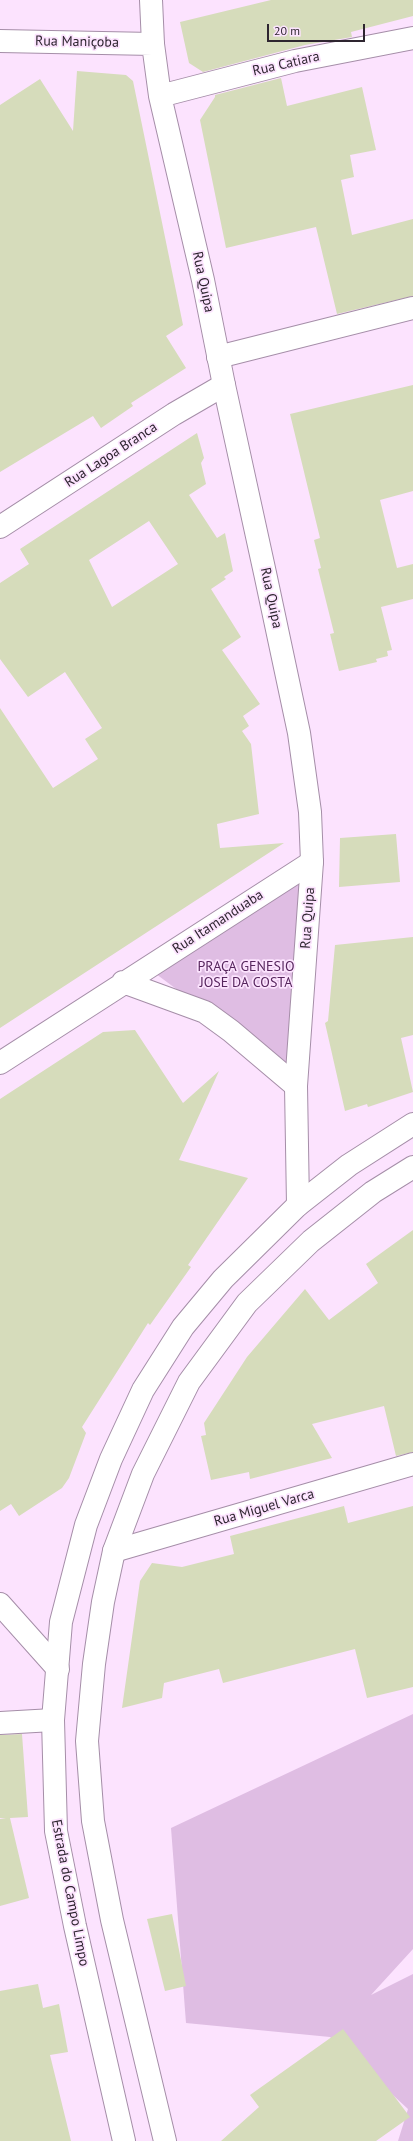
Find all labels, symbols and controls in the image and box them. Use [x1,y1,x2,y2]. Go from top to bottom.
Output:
scale bar [269,16,367,42]
text: 20 m [274,23,300,38]
street label: Rua Maniçoba [35,33,119,51]
street label: Rua Catiara [251,48,321,80]
street label: Rua Quipa [188,250,218,314]
street label: Rua Lagoa Branca [62,419,160,491]
street label: Rua Quipa [256,566,286,630]
street label: Rua Itamanduaba [170,886,266,958]
street label: Rua Quipa [297,887,319,949]
park label: PRAÇA GENESIO JOSE DA COSTA [197,959,295,992]
street label: Rua Miguel Varca [212,1486,316,1530]
street label: Estrada do Campo Limpo [48,1818,92,1968]

